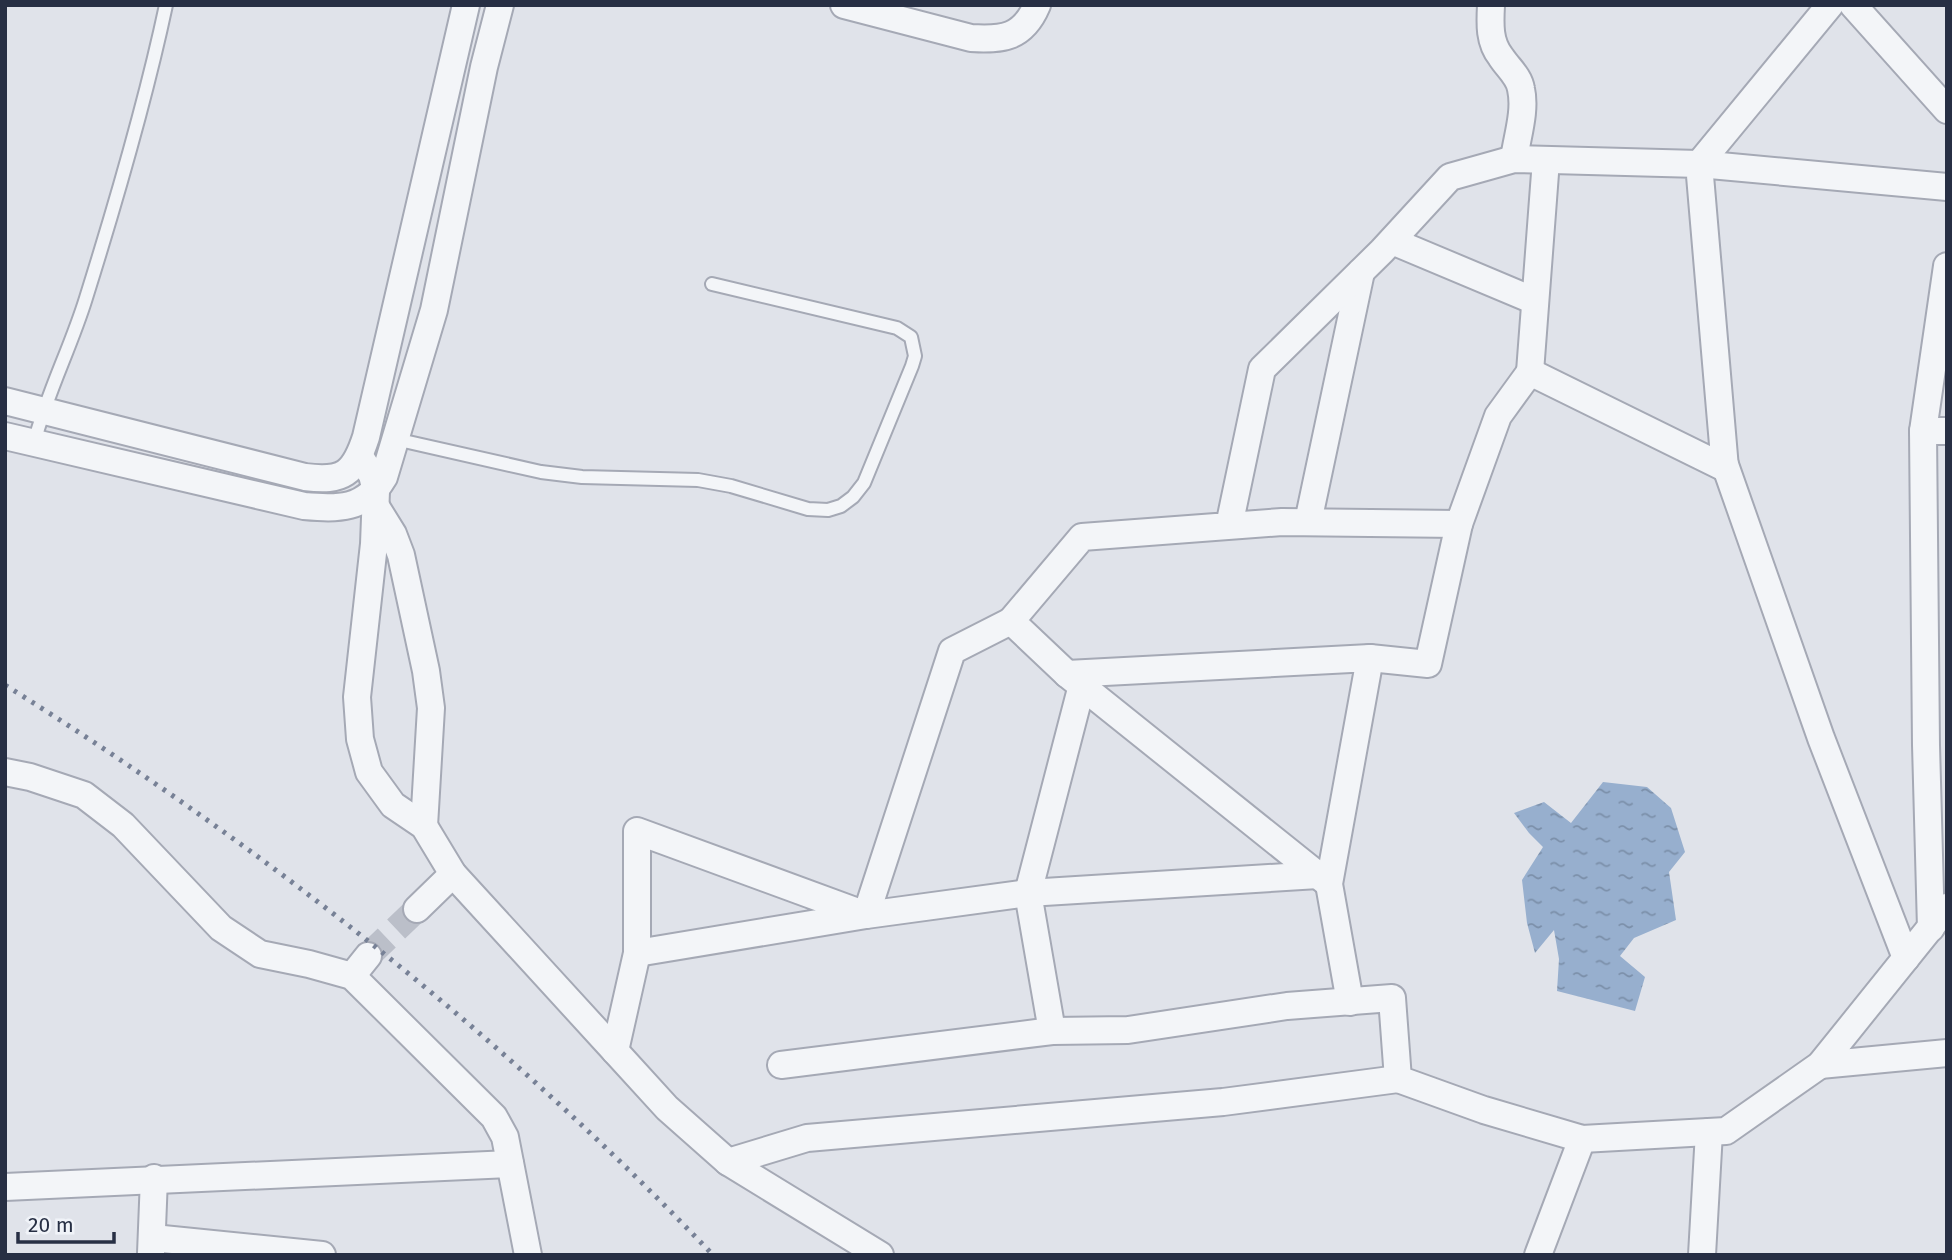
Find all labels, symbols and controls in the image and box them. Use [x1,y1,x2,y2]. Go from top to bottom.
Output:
scale bar [18,1200,114,1244]
text: 20 m [28,1212,74,1238]

